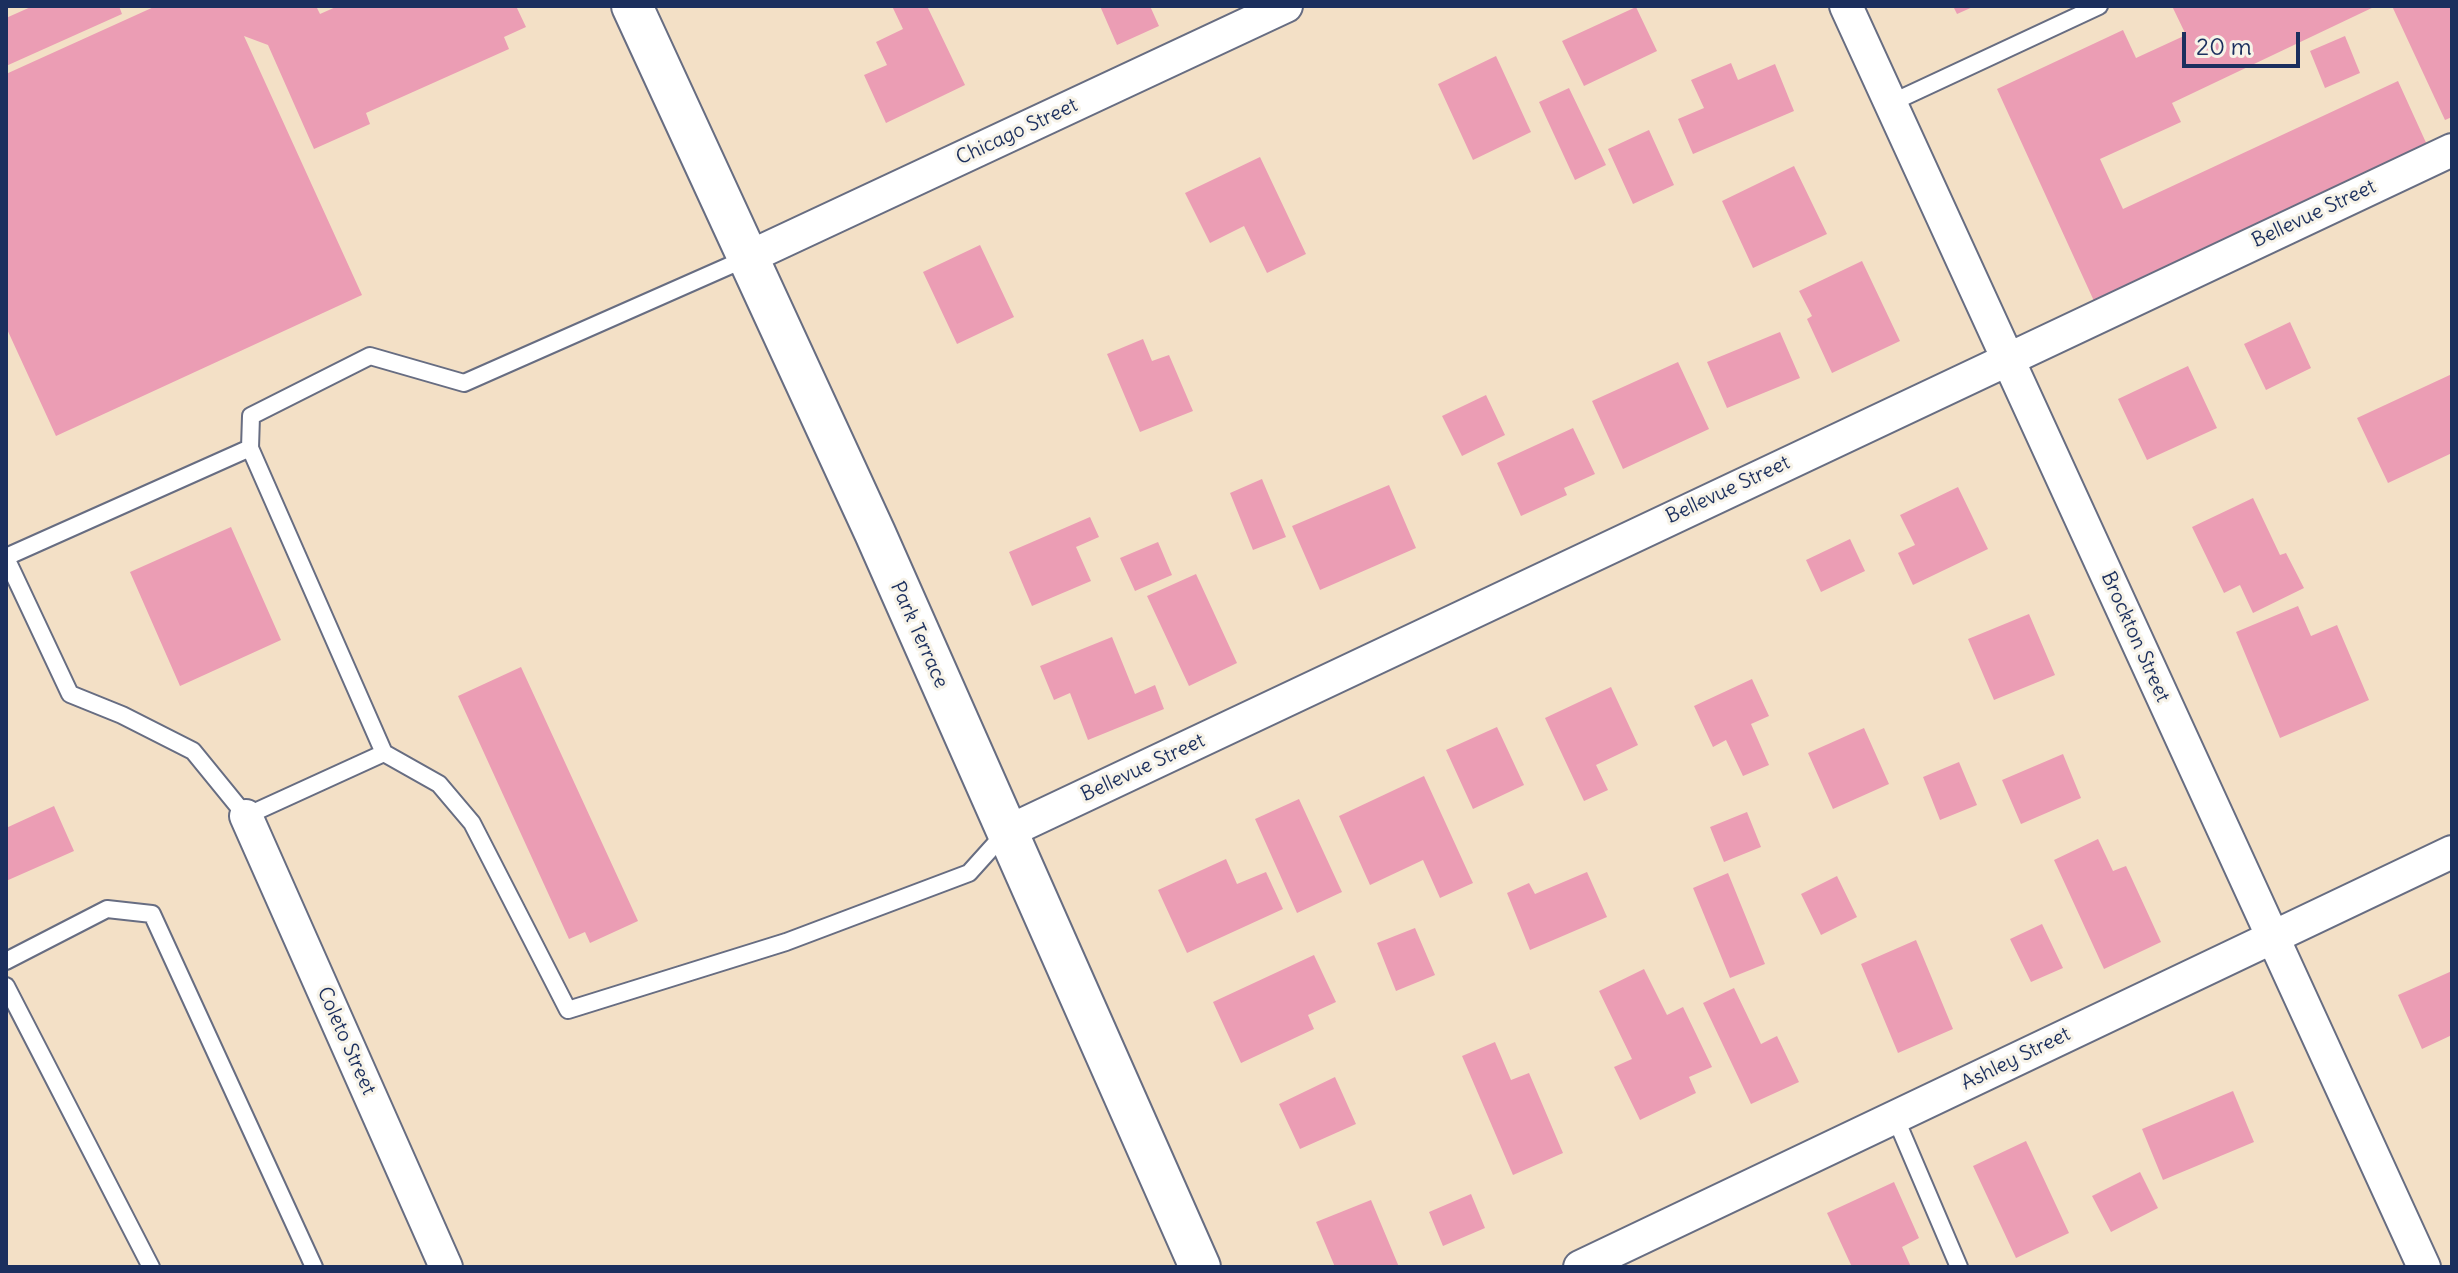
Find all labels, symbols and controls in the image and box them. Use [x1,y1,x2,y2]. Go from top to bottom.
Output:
scale bar [2186,16,2304,66]
text: 20 m [2196,31,2252,61]
street label: Chicago Street [953,93,1081,171]
street label: Bellevue Street [2248,175,2380,253]
street label: Bellevue Street [1662,451,1794,529]
street label: Brockton Street [2095,568,2175,706]
street label: Park Terrace [885,578,953,692]
street label: Bellevue Street [1077,729,1209,807]
street label: Coleto Street [312,983,380,1099]
street label: Ashley Street [1958,1022,2074,1096]

